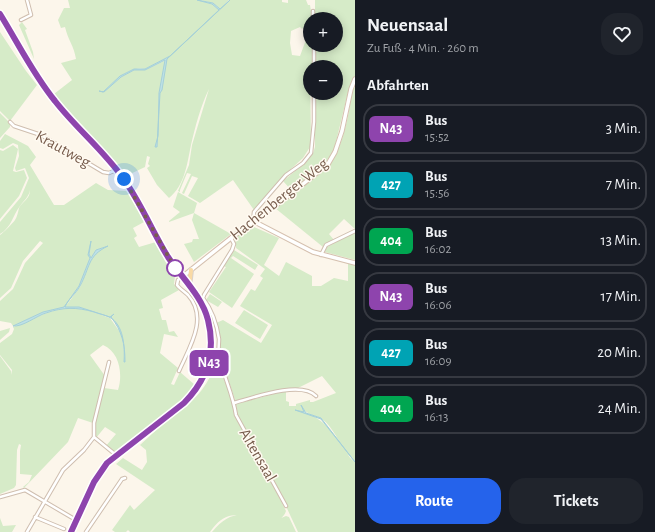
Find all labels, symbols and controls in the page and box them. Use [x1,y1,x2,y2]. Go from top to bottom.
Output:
map controls [303,12,343,100]
button: + [303,12,343,52]
button: heart [601,13,643,55]
text: Neuensaal [367,16,448,35]
text: Zu Fuß · 4 Min. · 260 m [367,42,479,55]
button: − [303,60,343,100]
text: Abfahrten [367,78,429,93]
text: Bus [425,113,447,128]
text: 3 Min. [606,121,641,136]
text: N43 [380,122,402,136]
street label: Krautweg [33,128,93,171]
text: 15:52 [425,131,449,144]
street label: Hachenberger Weg [227,155,331,243]
your location [114,169,134,189]
text: Bus [425,169,447,184]
text: 7 Min. [606,177,641,192]
text: 427 [381,178,401,192]
text: 15:56 [425,187,449,200]
text: Bus [425,225,447,240]
text: 13 Min. [601,233,641,248]
text: 404 [380,234,402,248]
text: 16:02 [425,243,451,256]
unlabelled marker [166,259,184,277]
text: Bus [425,281,447,296]
text: 17 Min. [600,289,641,304]
text: N43 [380,290,402,304]
text: 16:06 [425,299,452,312]
text: Bus [425,337,447,352]
text: 20 Min. [597,345,641,360]
text: 427 [381,346,401,360]
line badge: N43 [186,350,232,376]
text: 16:09 [425,355,452,368]
text: N43 [198,356,220,370]
text: Bus [425,393,447,408]
text: 24 Min. [598,401,641,416]
text: 404 [380,402,402,416]
text: 16:13 [425,411,448,424]
street label: Altensaal [236,426,280,484]
button: Route [367,478,501,524]
button: Tickets [509,478,643,524]

